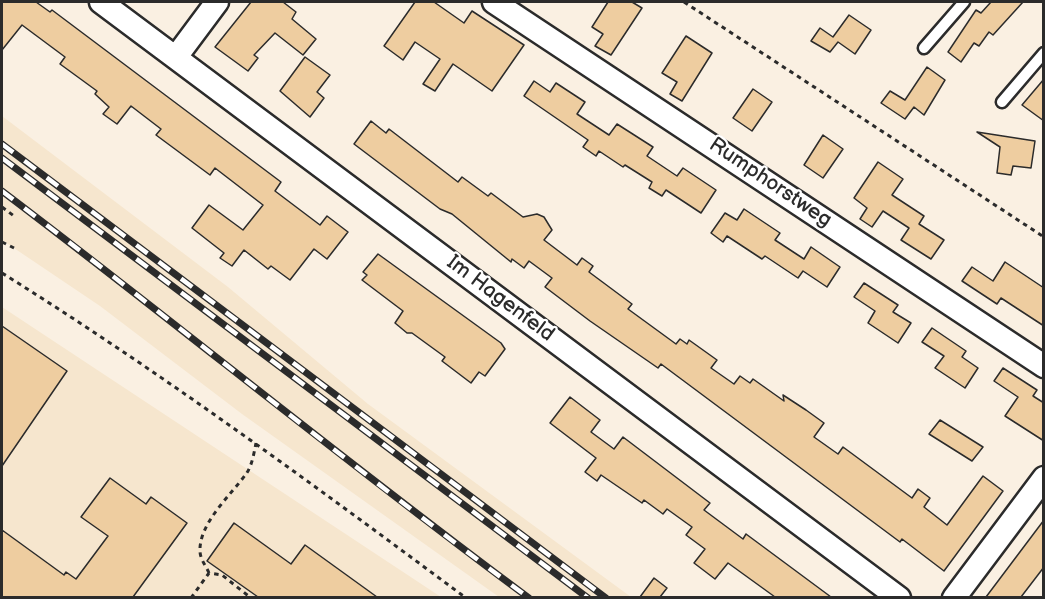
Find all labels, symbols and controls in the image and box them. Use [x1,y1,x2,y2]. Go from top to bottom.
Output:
street label: Rumphorstweg [704,133,836,233]
street label: Im Hagenfeld [441,250,559,348]

